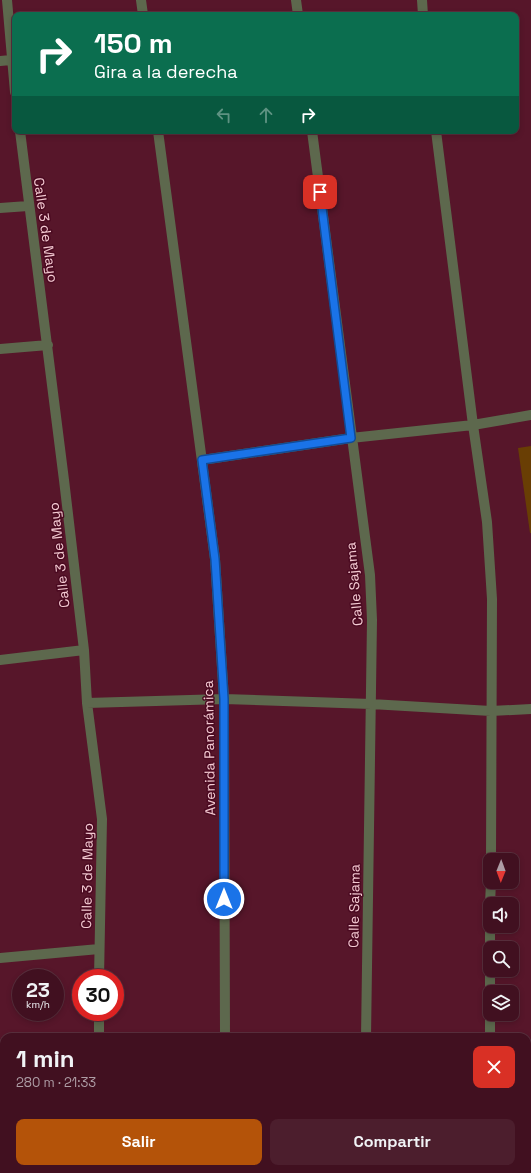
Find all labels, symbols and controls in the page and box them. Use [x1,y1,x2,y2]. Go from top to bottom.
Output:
text: 150 m [94,25,173,61]
icon: right [28,28,80,80]
text: Gira a la derecha [94,60,238,83]
icon: left [213,104,235,126]
icon: ahead [255,104,277,126]
icon: right [297,104,319,126]
pin [303,175,337,209]
street label: Calle 3 de Mayo [30,176,62,284]
icon: arrive [309,181,331,203]
street label: Calle 3 de Mayo [45,501,73,609]
street label: Calle Sajama [341,541,367,627]
street label: Avenida Panorámica [199,680,219,816]
street label: Calle 3 de Mayo [77,823,97,929]
north arrow [483,853,519,889]
map controls [483,853,519,1021]
street label: Calle Sajama [344,864,364,948]
position arrow [203,878,245,920]
button: sound [483,897,519,933]
button: search [483,941,519,977]
speed limit sign: 30 [72,969,124,1021]
text: 23 [26,977,50,1003]
button: layers [483,985,519,1021]
text: km/h [26,998,50,1011]
text: 1 min [16,1043,75,1074]
button: close [473,1046,515,1088]
text: 280 m · 21:33 [16,1074,96,1091]
button: Salir [16,1119,262,1165]
button: Compartir [270,1119,515,1165]

